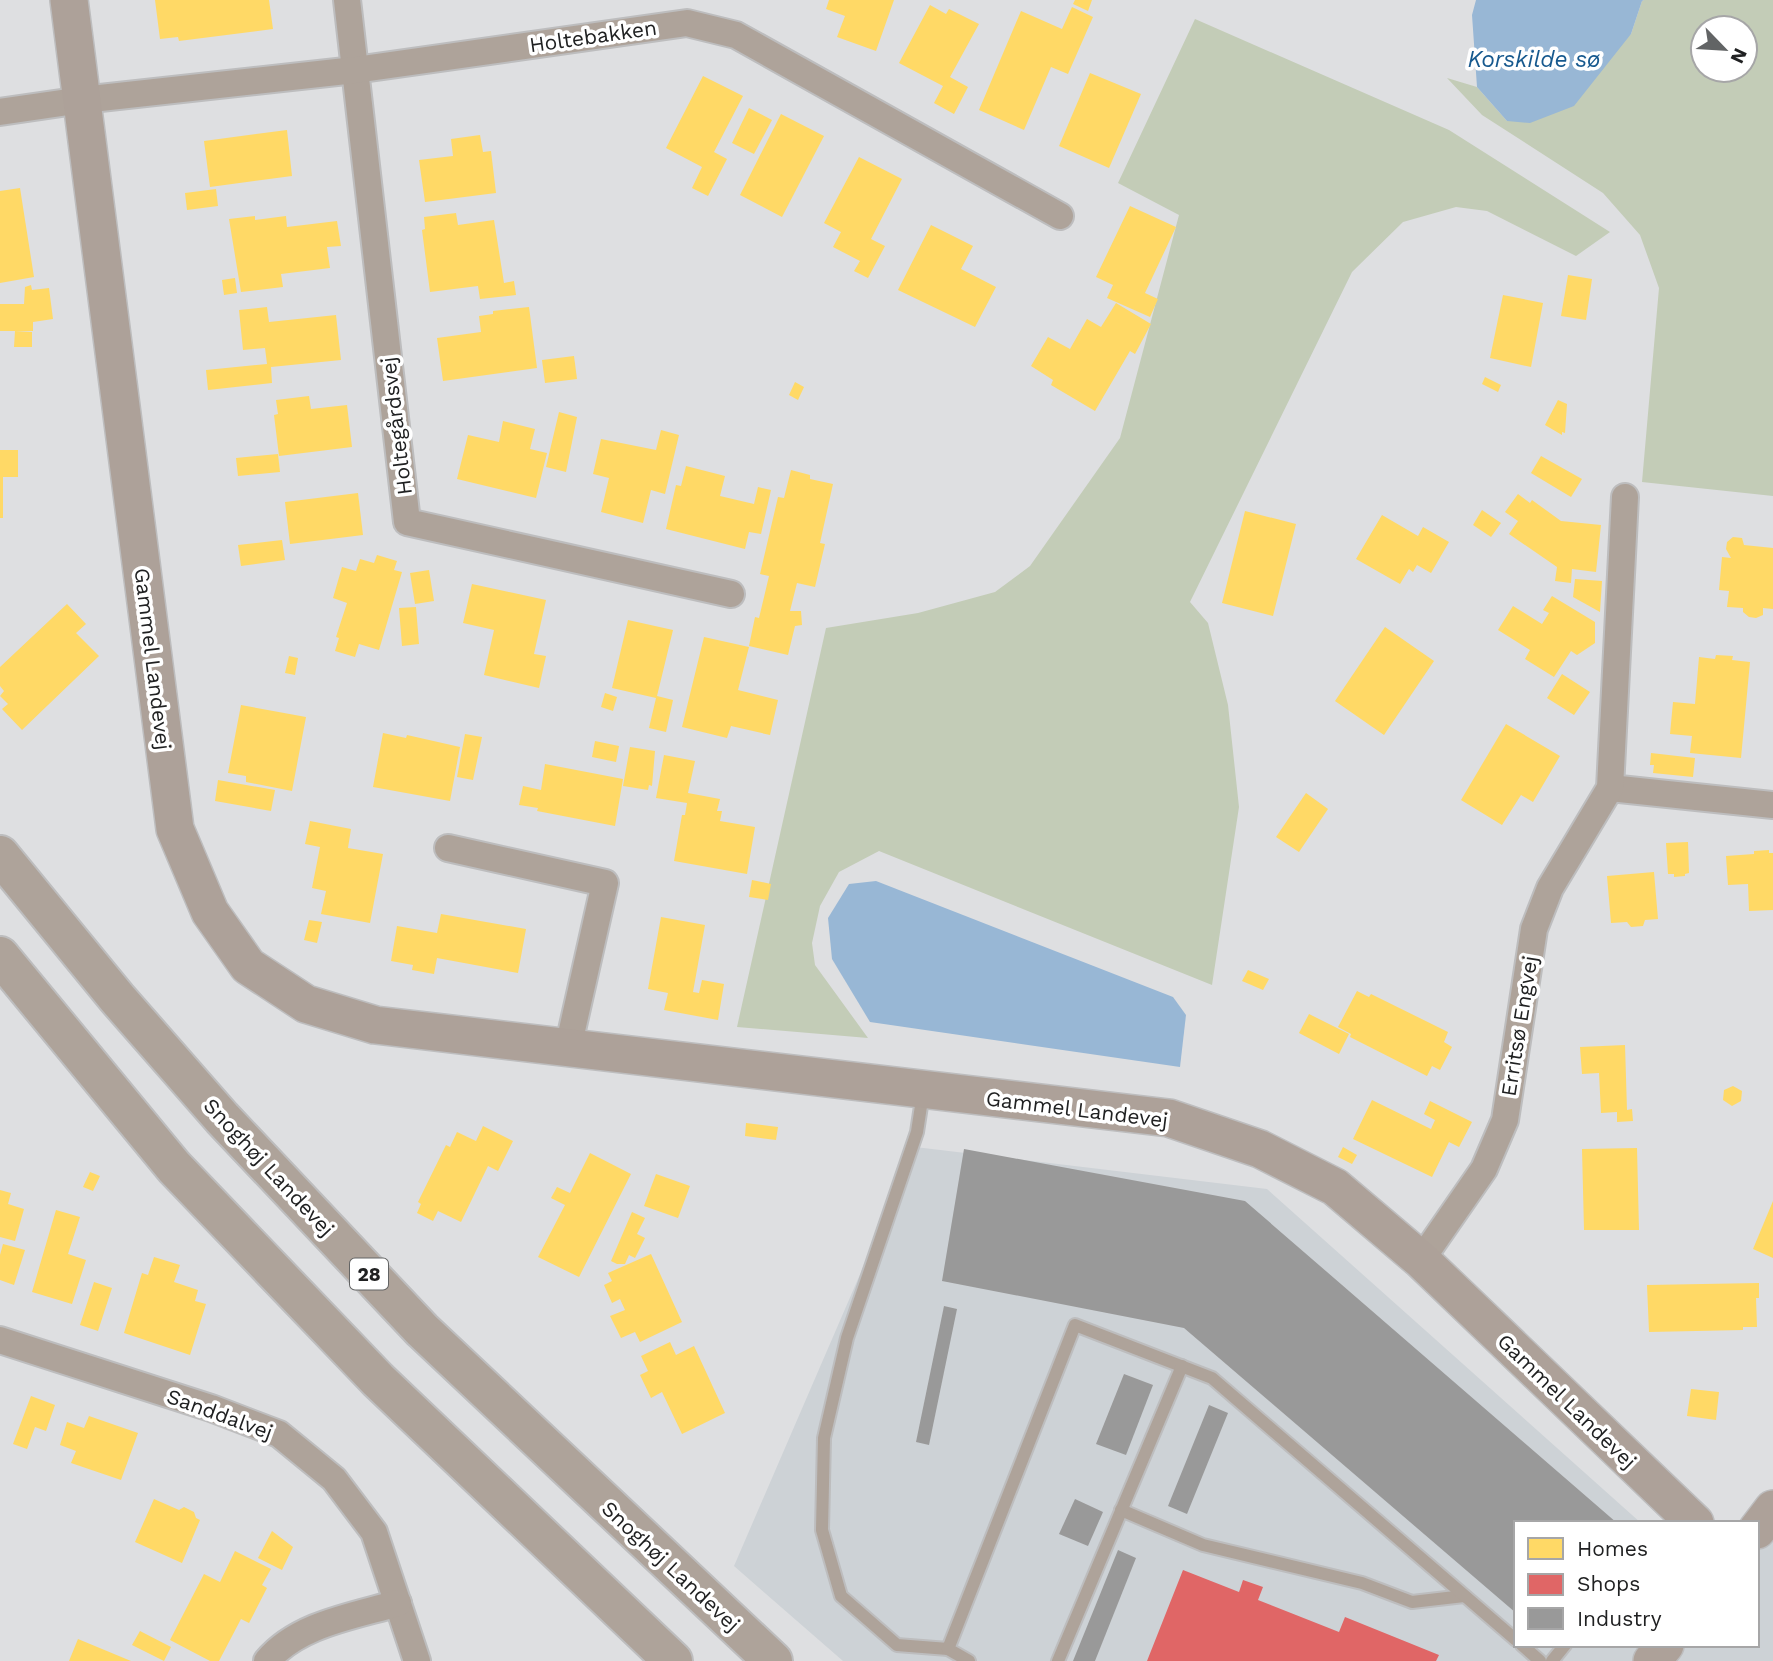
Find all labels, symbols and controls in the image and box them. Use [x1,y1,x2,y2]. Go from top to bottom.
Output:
north arrow [1689,14,1759,84]
street label: Holtebakken [528,15,658,57]
text: N [1726,45,1752,67]
water label: Korskilde sø [1467,46,1601,73]
street label: Holtegårdsvej [375,356,417,496]
street label: Gammel Landevej [129,567,177,751]
street label: Erritsø Engvej [1496,954,1542,1098]
street label: Gammel Landevej [985,1085,1169,1133]
street label: Snoghøj Landevej [199,1093,339,1241]
road number: 28 [350,1258,388,1290]
street label: Gammel Landevej [1492,1328,1642,1474]
street label: Sanddalvej [164,1383,276,1445]
street label: Snoghøj Landevej [597,1496,745,1636]
legend [1514,1521,1759,1647]
text: Homes [1577,1536,1648,1561]
text: Shops [1577,1571,1640,1596]
text: Industry [1577,1606,1662,1631]

